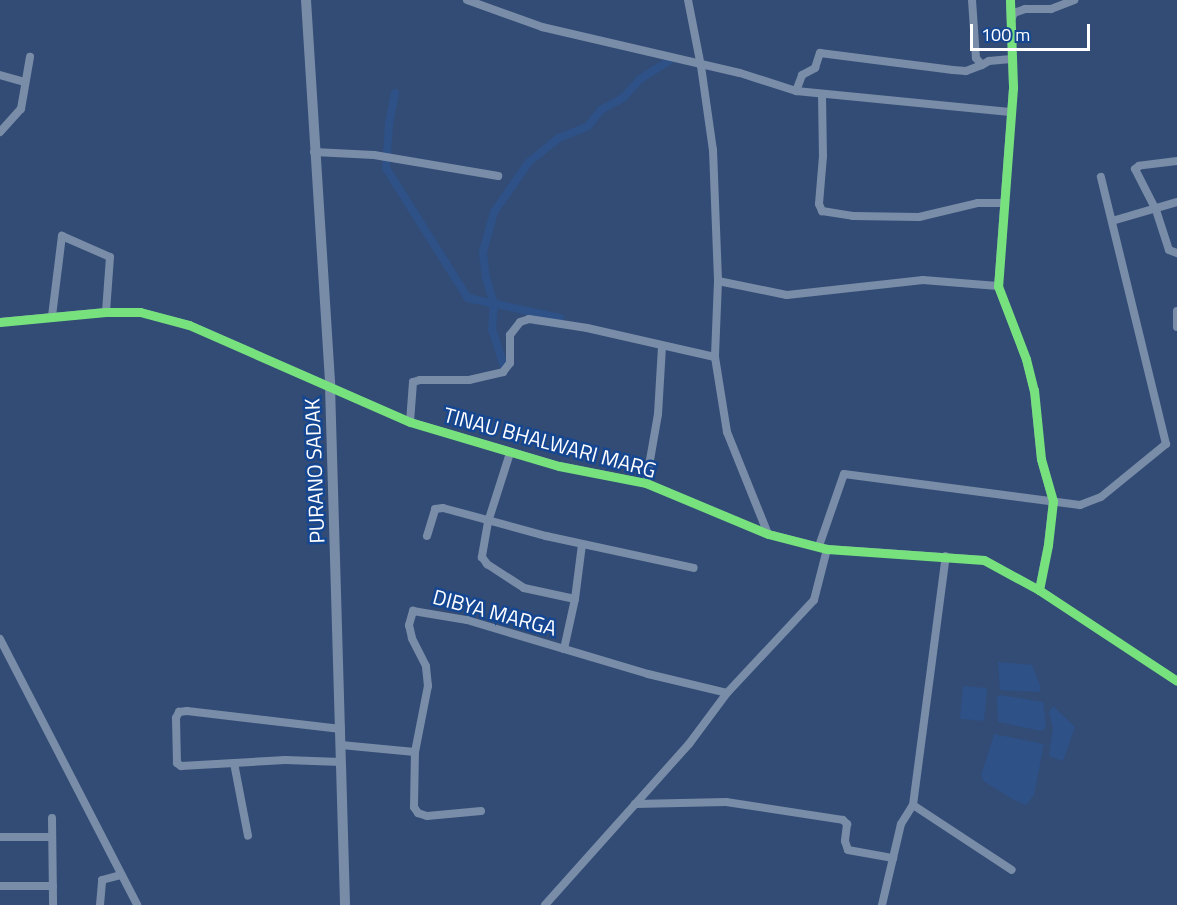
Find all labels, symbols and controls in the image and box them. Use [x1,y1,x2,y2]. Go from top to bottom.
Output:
scale bar [973,12,1093,50]
text: 100 m [981,21,1030,48]
street label: PURANO SADAK [299,398,329,544]
street label: TINAU BHALWARI MARG [441,401,659,483]
street label: DIBYA MARGA [430,583,560,641]

